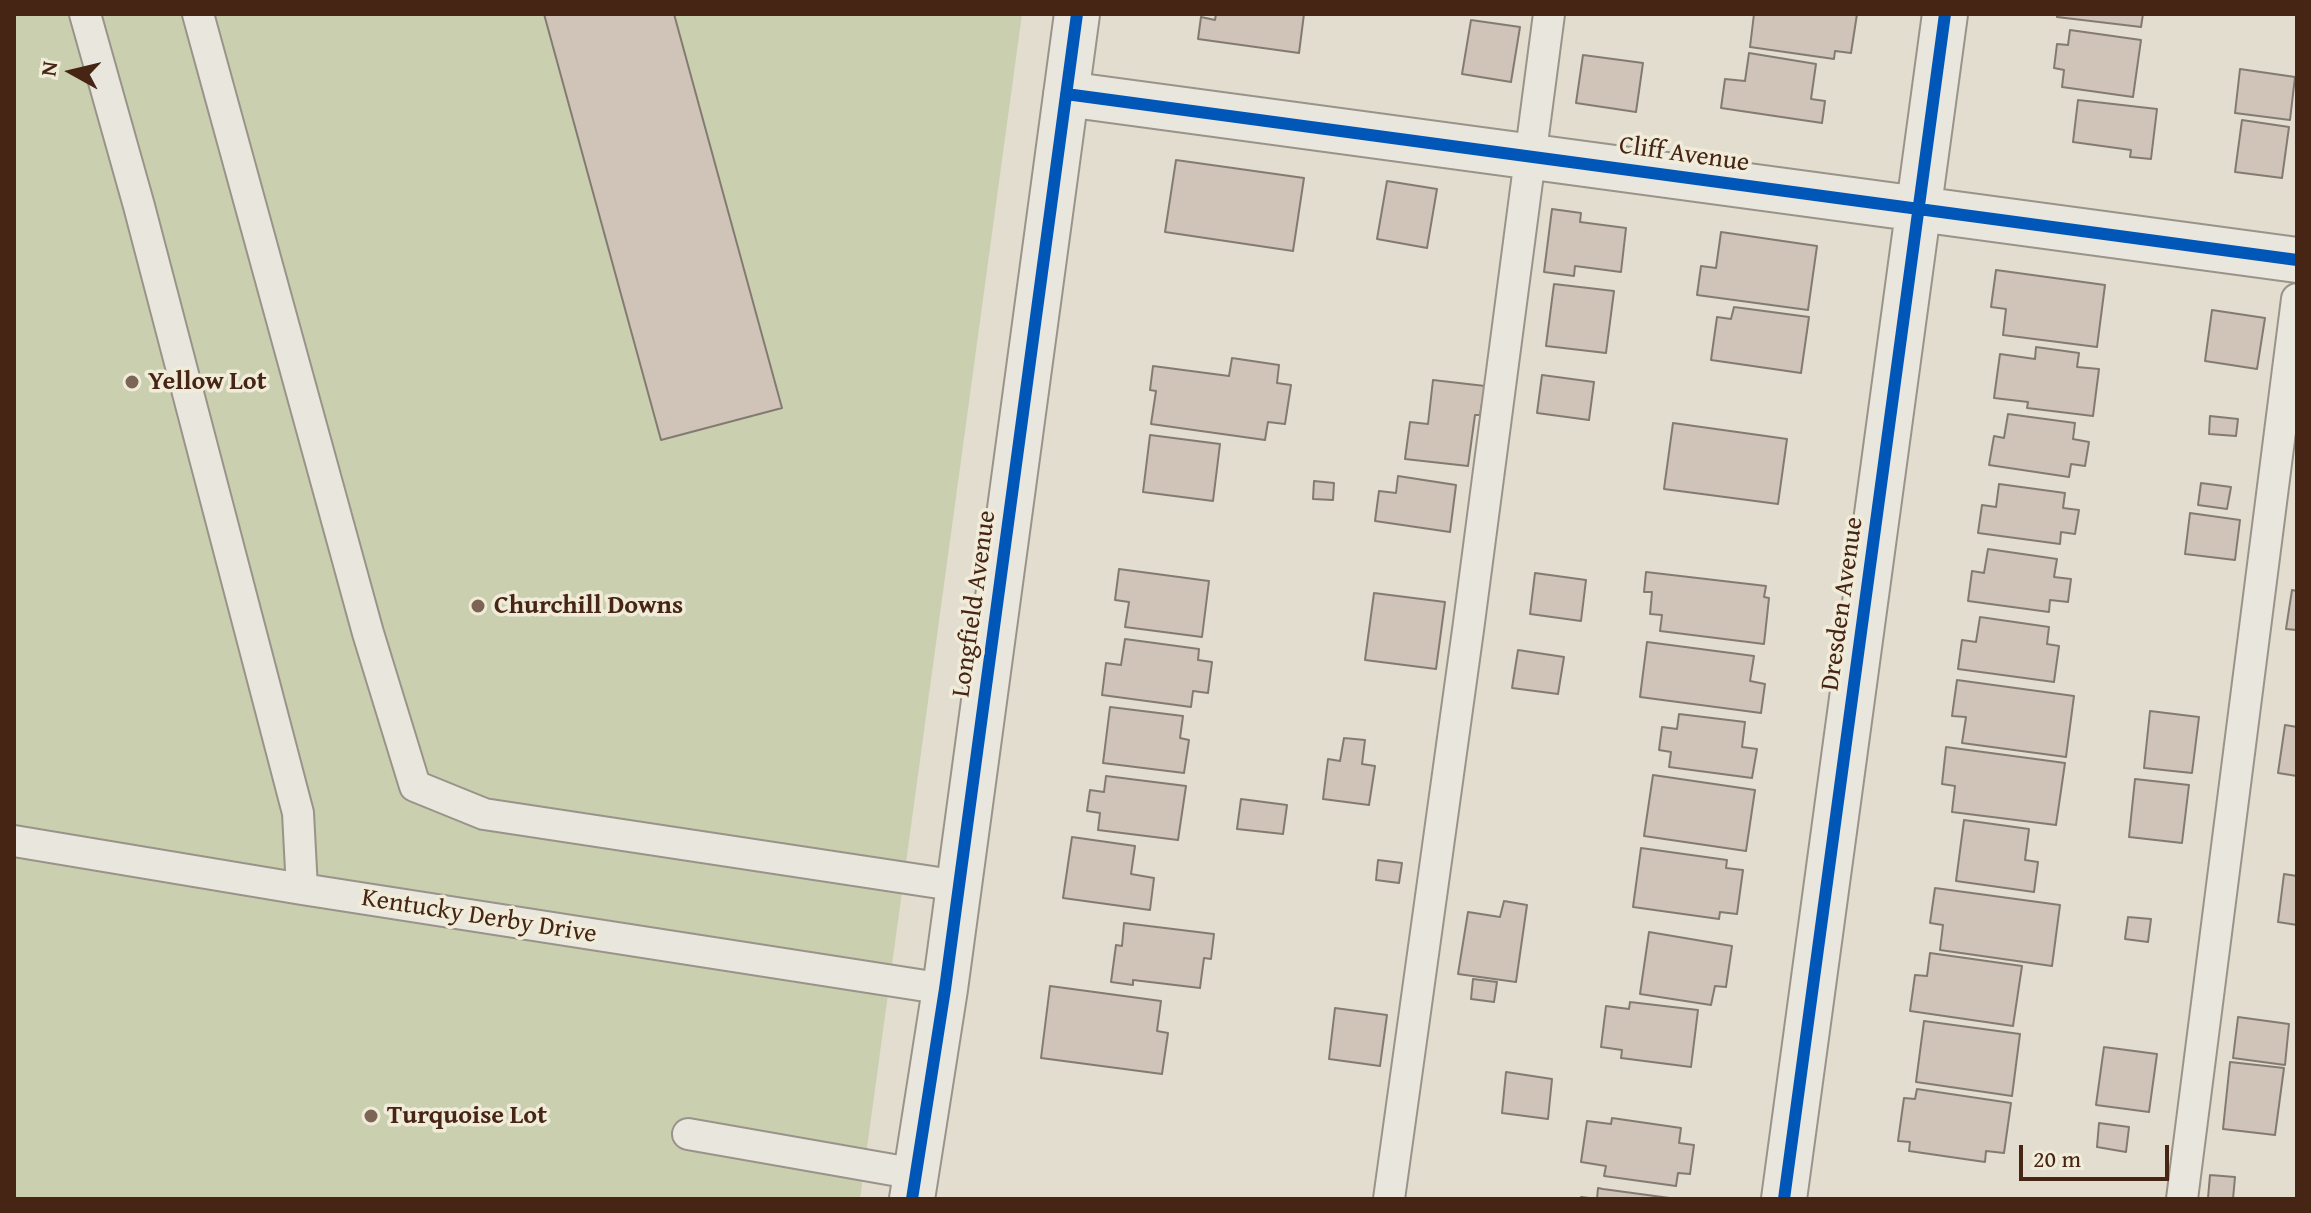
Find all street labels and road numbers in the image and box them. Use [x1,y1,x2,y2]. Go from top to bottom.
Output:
street label: Cliff Avenue [1617,130,1751,180]
street label: Longfield Avenue [946,509,1004,699]
street label: Dresden Avenue [1815,515,1871,693]
street label: Kentucky Derby Drive [359,883,599,951]

